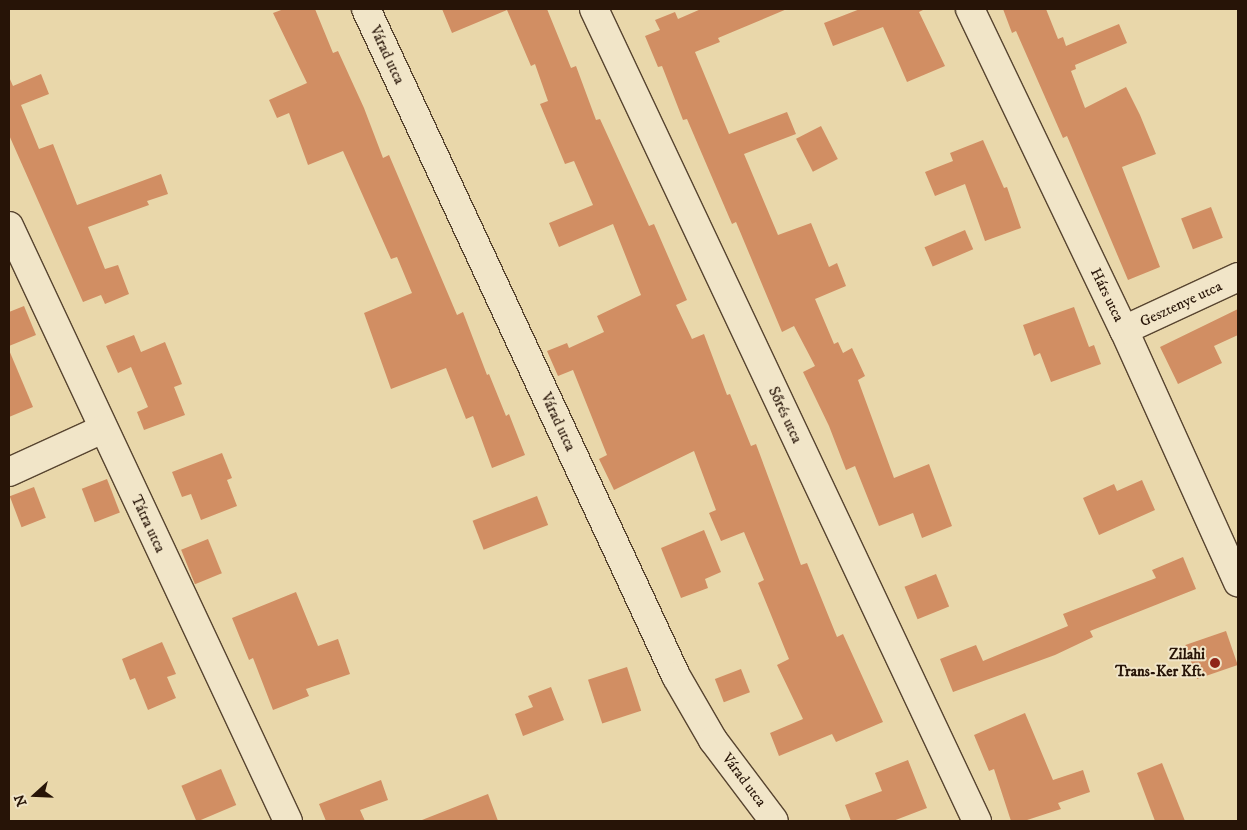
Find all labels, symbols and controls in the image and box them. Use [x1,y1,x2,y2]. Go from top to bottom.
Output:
street label: Várad utca [366,23,408,87]
street label: Hárs utca [1086,265,1128,325]
street label: Gesztenye utca [1137,277,1225,331]
street label: Sőrés utca [764,384,806,446]
street label: Várad utca [537,390,579,454]
street label: Tátra utca [127,492,169,556]
place label: Zilahi Trans-Ker Kft. [1115,645,1205,680]
marker: Zilahi Trans-Ker Kft. [1209,657,1221,669]
street label: Várad utca [718,750,770,810]
north arrow [10,770,60,820]
text: N [10,792,31,809]

